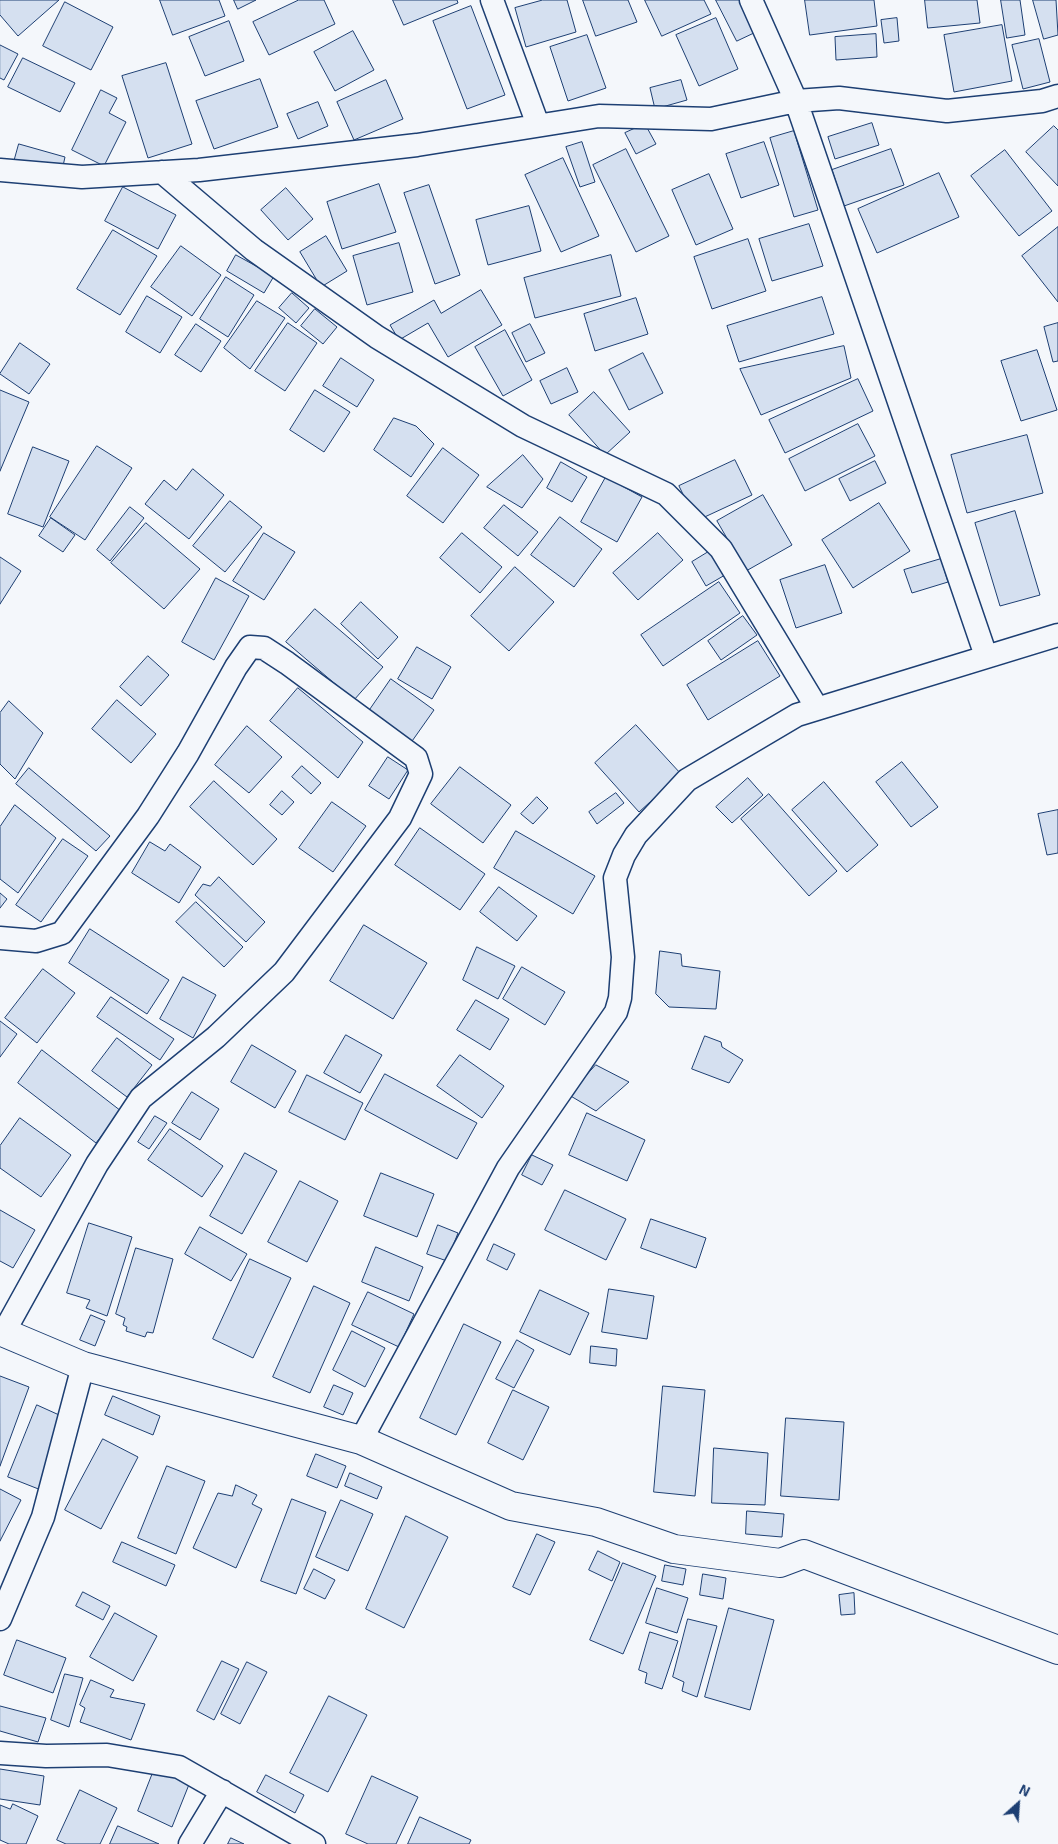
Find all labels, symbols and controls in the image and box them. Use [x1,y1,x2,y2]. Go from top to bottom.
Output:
north arrow [993,1779,1043,1829]
text: N [1017,1780,1033,1800]

